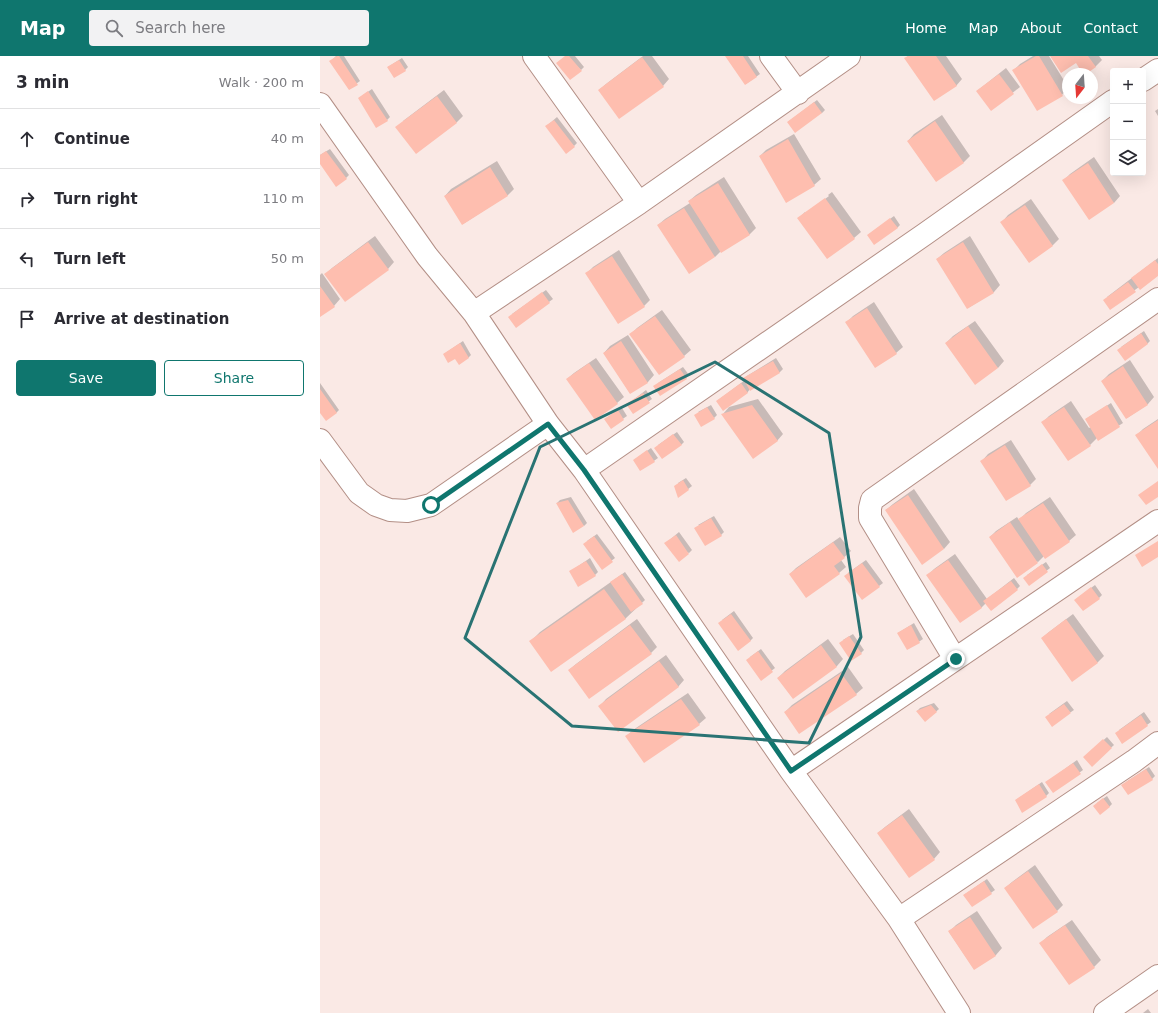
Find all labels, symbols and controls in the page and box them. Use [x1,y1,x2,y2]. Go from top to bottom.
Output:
search box [89,10,369,46]
text: Map [20,17,65,39]
icon: search [103,17,125,39]
text: Search here [135,19,225,37]
text: Home [905,20,947,36]
text: Map [969,20,998,36]
text: About [1020,20,1062,36]
text: Contact [1084,20,1138,36]
north arrow [1062,68,1098,104]
map controls [1110,68,1146,176]
button: + [1110,68,1146,104]
text: 3 min [16,72,69,92]
text: Walk · 200 m [219,75,304,90]
button: − [1110,104,1146,140]
icon: ahead [16,128,38,150]
text: Continue [54,130,130,148]
text: 40 m [271,131,304,146]
button: layers [1110,140,1146,176]
icon: right [16,188,38,210]
text: Turn right [54,190,138,208]
text: 110 m [262,191,304,206]
icon: left [16,248,38,270]
text: Turn left [54,250,126,268]
text: 50 m [271,251,304,266]
icon: arrive [16,308,38,330]
text: Arrive at destination [54,310,229,328]
button: Save [16,360,156,396]
button: Share [164,360,304,396]
route start [422,496,440,514]
route end [947,650,965,668]

